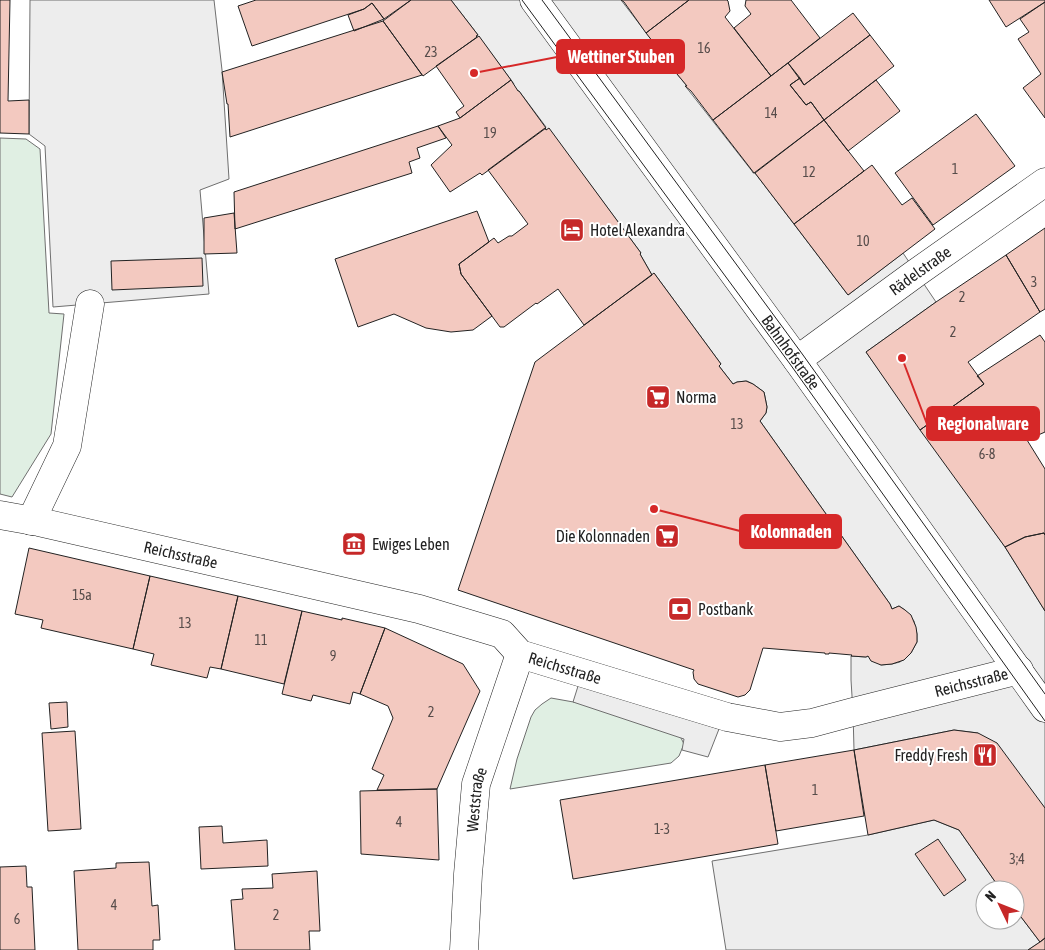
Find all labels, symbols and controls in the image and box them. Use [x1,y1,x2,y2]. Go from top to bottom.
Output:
callout: Wettiner Stuben [557,40,684,73]
house number: 16 [697,40,711,56]
house number: 23 [424,44,438,60]
text: Wettiner Stuben [567,46,675,67]
house number: 14 [764,105,778,121]
house number: 19 [483,125,497,141]
house number: 1 [952,161,958,177]
house number: 12 [802,164,816,180]
hotel icon: Hotel Alexandra [559,217,585,243]
place label: Hotel Alexandra [590,221,685,239]
house number: 10 [856,233,870,249]
street label: Rädelstraße [886,242,954,299]
house number: 3 [1031,274,1037,290]
house number: 2 [959,289,965,305]
street label: Bahnhofstraße [758,312,824,393]
house number: 2 [950,324,956,340]
supermarket icon: Norma [645,384,671,410]
place label: Norma [676,388,717,406]
callout: Regionalware [927,407,1039,440]
text: Regionalware [937,413,1029,434]
house number: 13 [730,416,744,432]
house number: 6-8 [979,446,996,462]
callout: Kolonnaden [740,515,841,548]
text: Kolonnaden [750,521,832,542]
supermarket icon: Die Kolonnaden [654,523,680,549]
place label: Die Kolonnaden [556,527,650,545]
museum icon: Ewiges Leben [341,531,367,557]
place label: Ewiges Leben [372,535,450,554]
street label: Reichsstraße [142,537,219,572]
house number: 15a [72,587,92,603]
bank icon: Postbank [667,596,693,622]
place label: Postbank [698,600,753,618]
house number: 13 [178,615,192,631]
house number: 11 [254,632,268,648]
house number: 9 [330,648,336,664]
street label: Reichsstraße [526,648,604,687]
street label: Reichsstraße [933,664,1010,700]
house number: 2 [428,704,434,720]
restaurant icon: Freddy Fresh [972,742,998,768]
place label: Freddy Fresh [894,746,968,765]
street label: Weststraße [463,765,490,833]
house number: 1 [812,782,818,798]
house number: 4 [396,814,403,830]
house number: 1-3 [654,821,670,837]
house number: 3;4 [1009,851,1025,867]
north arrow [975,880,1025,930]
text: N [982,888,999,905]
house number: 4 [111,897,118,913]
house number: 2 [273,907,279,923]
house number: 6 [14,911,21,927]

